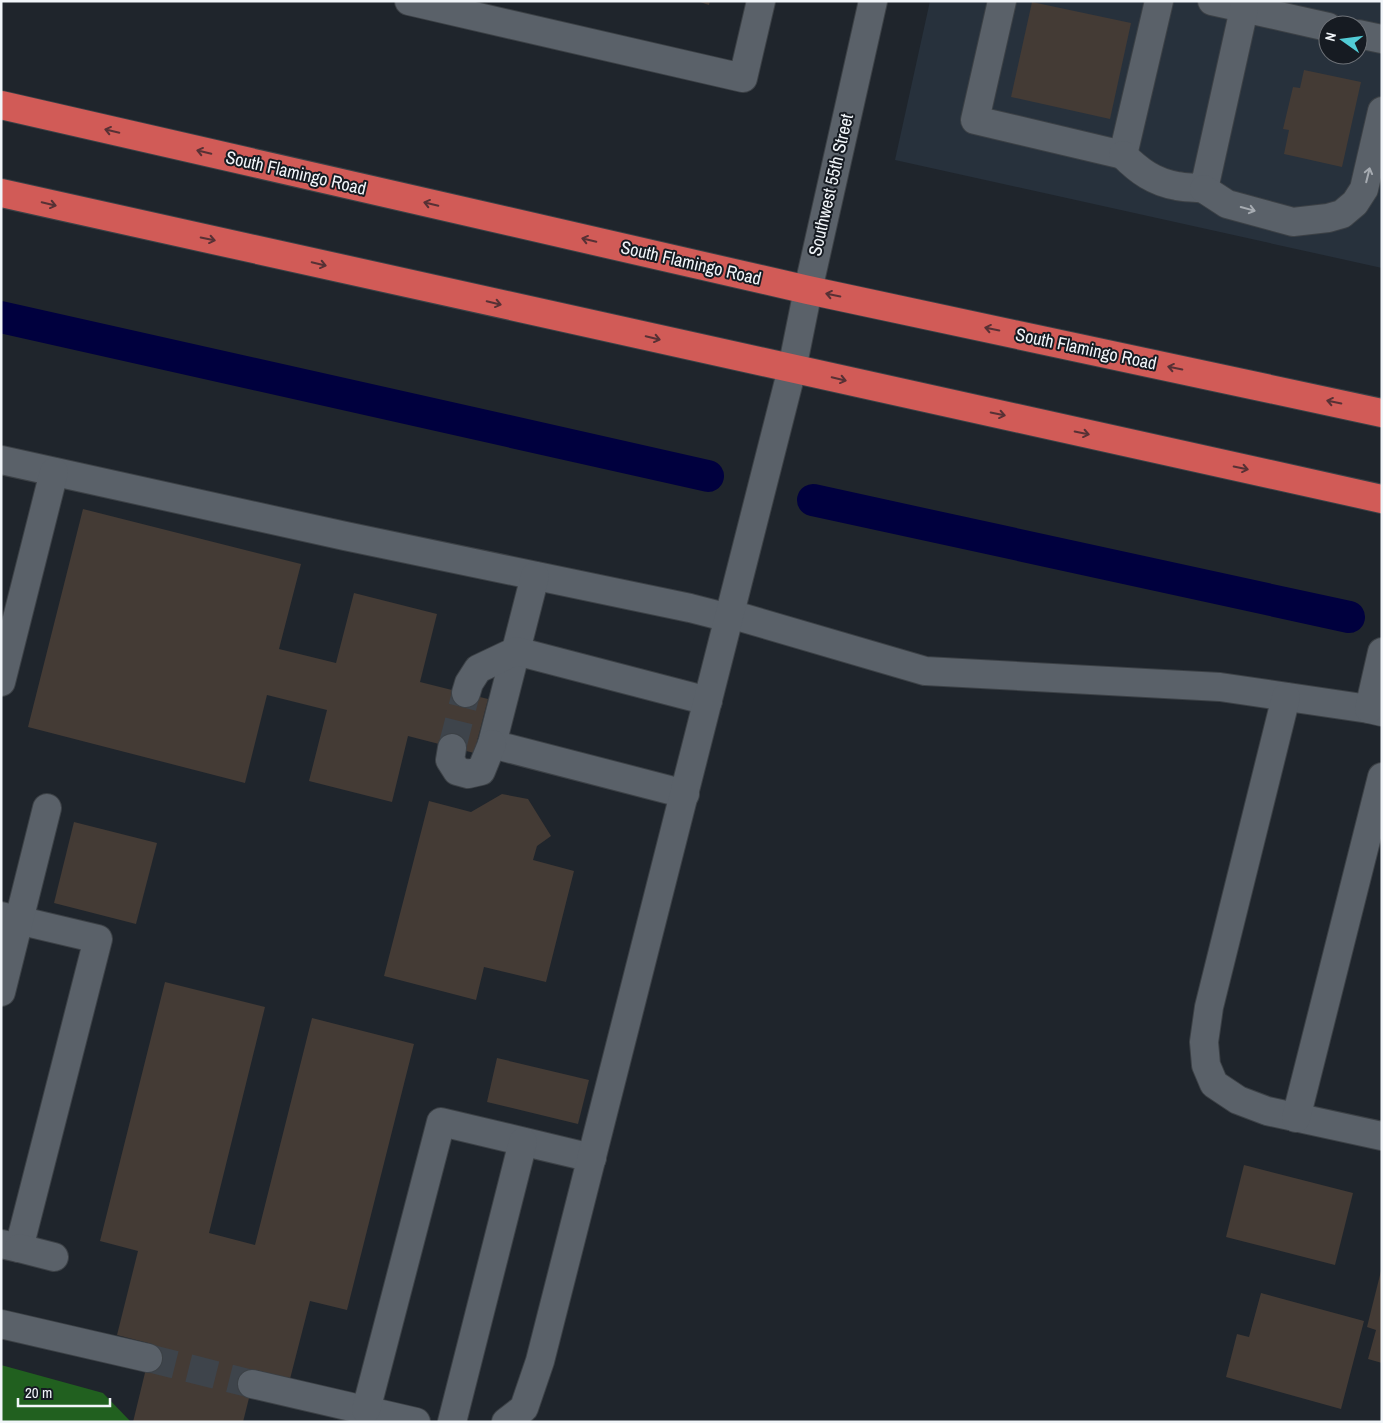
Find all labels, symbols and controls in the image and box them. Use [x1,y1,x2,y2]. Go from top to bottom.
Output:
north arrow [1318,15,1368,65]
text: N [1321,31,1340,43]
street label: Southwest 55th Street [802,111,859,258]
one-way arrow [104,126,120,135]
street label: South Flamingo Road [223,144,369,201]
one-way arrow [197,147,213,156]
one-way arrow [1364,167,1373,183]
one-way arrow [424,199,440,208]
one-way arrow [40,200,56,209]
one-way arrow [1239,205,1255,214]
street label: South Flamingo Road [618,234,764,291]
one-way arrow [199,235,215,244]
one-way arrow [582,235,598,244]
one-way arrow [311,259,327,269]
one-way arrow [826,290,842,300]
one-way arrow [486,299,502,308]
street label: South Flamingo Road [1013,321,1159,376]
one-way arrow [985,324,1001,333]
one-way arrow [644,334,660,343]
one-way arrow [1168,363,1184,372]
one-way arrow [831,375,847,384]
one-way arrow [1327,397,1343,407]
one-way arrow [989,410,1005,420]
one-way arrow [1074,429,1090,438]
one-way arrow [1232,464,1248,473]
scale bar [18,1376,110,1408]
text: 20 m [25,1382,52,1403]

